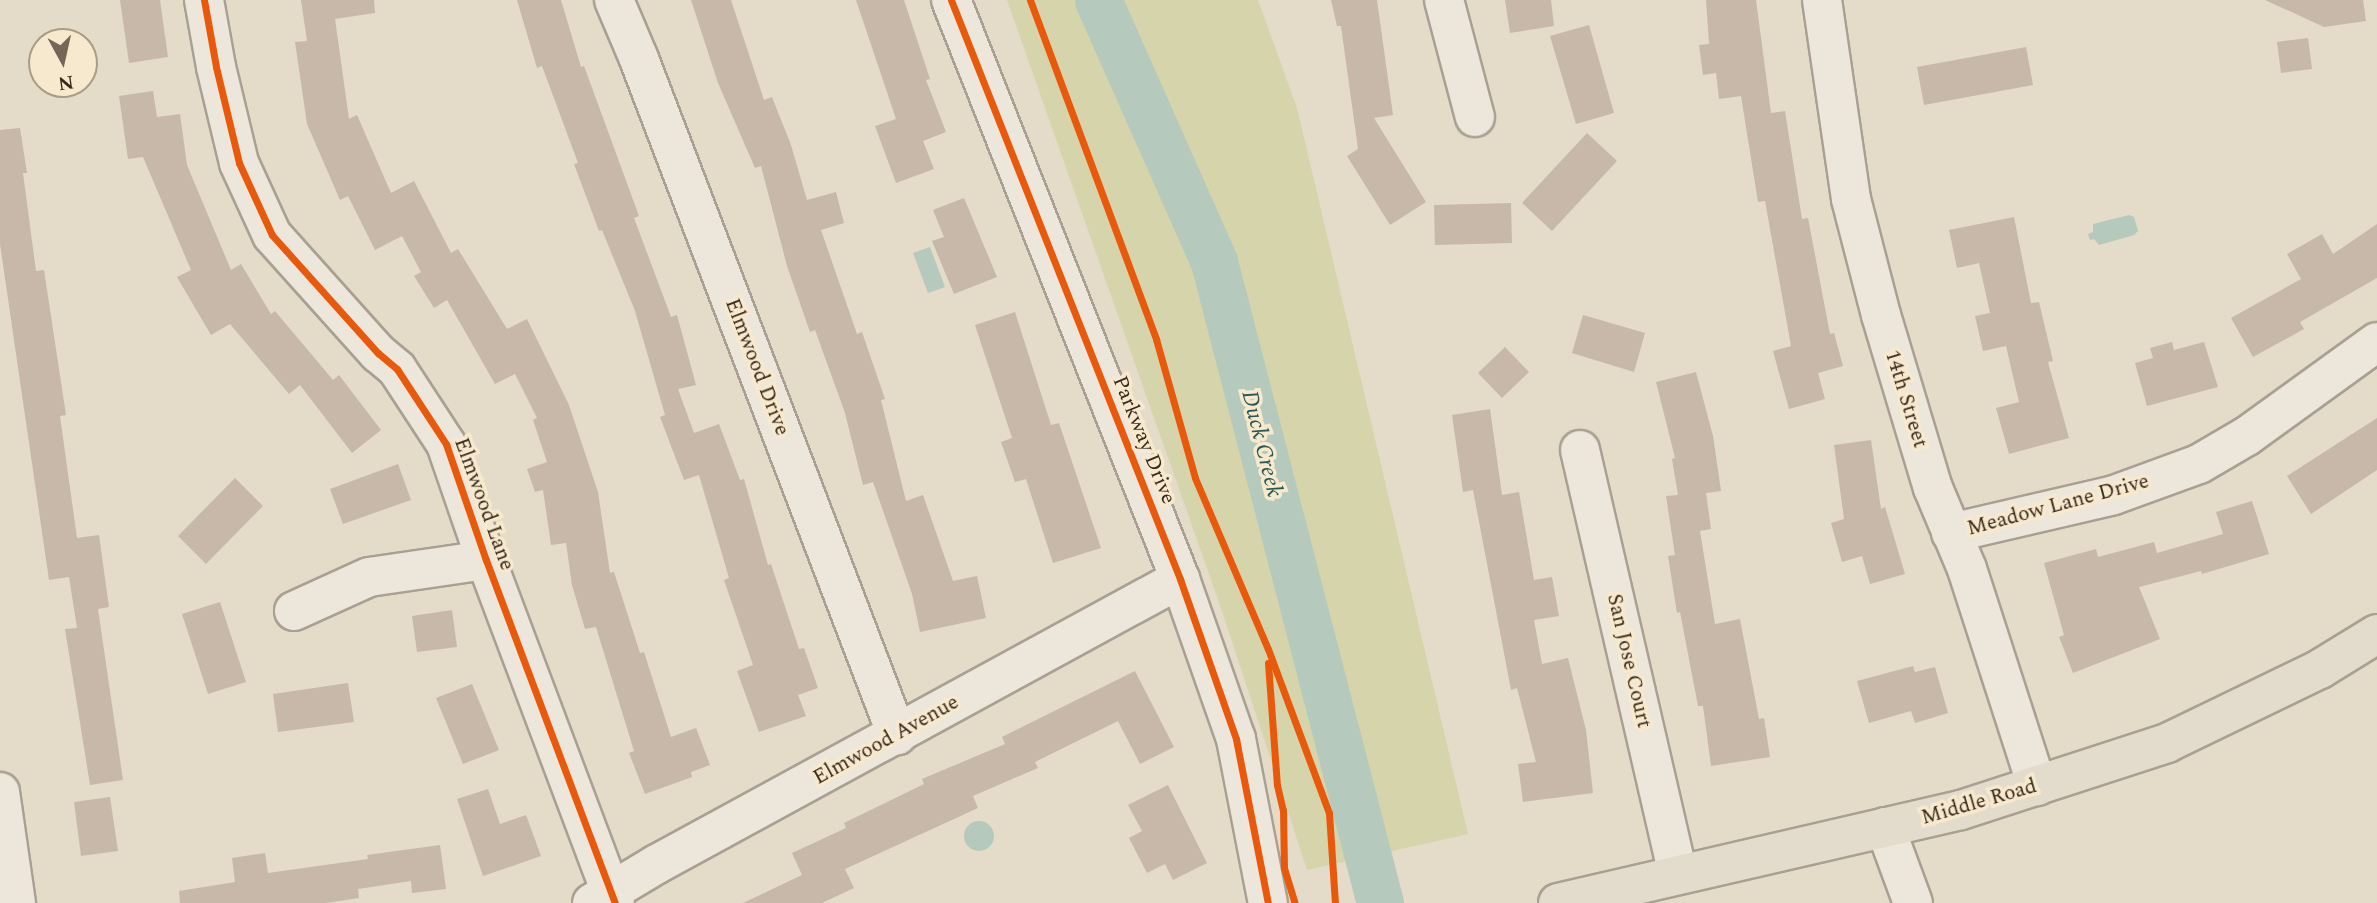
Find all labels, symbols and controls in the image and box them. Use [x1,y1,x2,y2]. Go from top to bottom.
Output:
north arrow [28,28,98,98]
text: N [56,67,75,98]
street label: Elmwood Drive [719,295,795,439]
street label: 14th Street [1879,347,1933,451]
street label: Parkway Drive [1107,372,1181,508]
water label: Duck Creek [1234,388,1288,500]
street label: Elmwood Lane [448,434,520,574]
street label: Meadow Lane Drive [1964,469,2152,541]
street label: San Jose Court [1601,591,1657,731]
street label: Elmwood Avenue [809,690,963,790]
street label: Middle Road [1918,773,2040,831]

